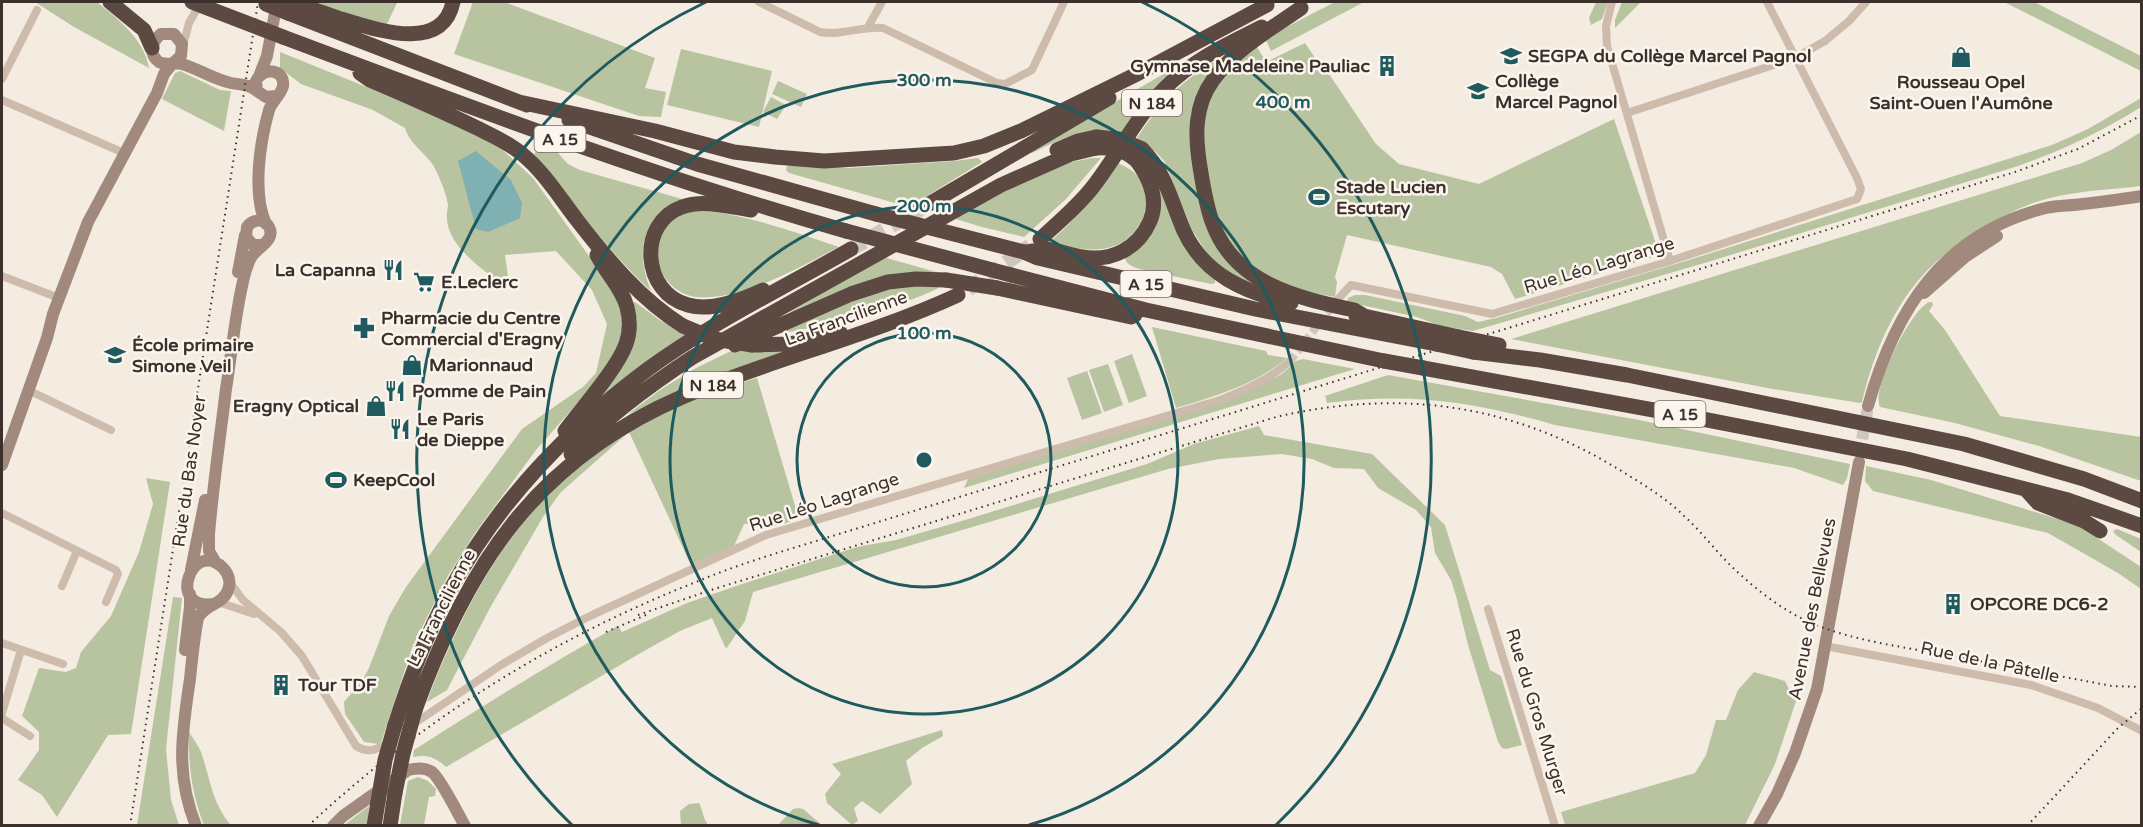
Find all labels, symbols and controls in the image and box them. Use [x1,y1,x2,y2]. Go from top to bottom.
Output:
school or university icon: SEGPA du Collège Marcel Pagnol [1499,44,1523,68]
place label: SEGPA du Collège Marcel Pagnol [1528,45,1812,67]
shop icon: Rousseau Opel Saint-Ouen l'Aumône [1949,45,1973,69]
building icon: Gymnase Madeleine Pauliac [1375,54,1399,78]
place label: Gymnase Madeleine Pauliac [1130,55,1370,77]
text: 300 m [896,69,952,91]
place label: Collège Marcel Pagnol [1495,70,1618,113]
place label: Rousseau Opel Saint-Ouen l'Aumône [1869,71,2053,114]
school or university icon: Collège Marcel Pagnol [1466,79,1490,103]
road number: N 184 [1122,90,1182,116]
text: 400 m [1255,91,1311,113]
road number: A 15 [534,126,586,152]
place label: Stade Lucien Escutary [1336,176,1446,219]
sports icon: Stade Lucien Escutary [1307,185,1331,209]
text: 200 m [896,195,952,217]
street label: Rue Léo Lagrange [1521,232,1677,298]
restaurant icon: La Capanna [381,258,405,282]
place label: La Capanna [275,259,376,281]
supermarket icon: E.Leclerc [412,270,436,294]
place label: E.Leclerc [441,271,519,293]
road number: A 15 [1120,271,1172,297]
street label: La Francilienne [782,286,910,350]
place label: Pharmacie du Centre Commercial d'Eragny [381,307,563,350]
pharmacy icon: Pharmacie du Centre Commercial d'Eragny [352,316,376,340]
text: 100 m [896,322,952,344]
place label: École primaire Simone Veil [132,334,254,377]
school or university icon: École primaire Simone Veil [103,343,127,367]
shop icon: Marionnaud [400,353,424,377]
place label: Marionnaud [429,354,533,376]
road number: N 184 [683,372,743,398]
restaurant icon: Pomme de Pain [383,379,407,403]
place label: Pomme de Pain [412,380,546,402]
street label: Rue du Bas Noyer [167,394,211,548]
shop icon: Eragny Optical [364,394,388,418]
place label: Eragny Optical [233,395,359,417]
road number: A 15 [1654,401,1706,427]
place label: Le Paris de Dieppe [417,408,504,451]
restaurant icon: Le Paris de Dieppe [388,417,412,441]
centre of rings [914,450,934,470]
street label: Rue Léo Lagrange [746,467,902,537]
sports icon: KeepCool [324,468,348,492]
place label: KeepCool [353,469,435,491]
street label: Avenue des Bellevues [1784,516,1840,702]
street label: La Francilienne [402,546,480,670]
building icon: OPCORE DC6-2 [1941,592,1965,616]
place label: OPCORE DC6-2 [1970,593,2108,615]
street label: Rue du Gros Murger [1501,626,1573,798]
street label: Rue de la Pâtelle [1918,637,2062,687]
building icon: Tour TDF [269,673,293,697]
place label: Tour TDF [297,674,377,696]

